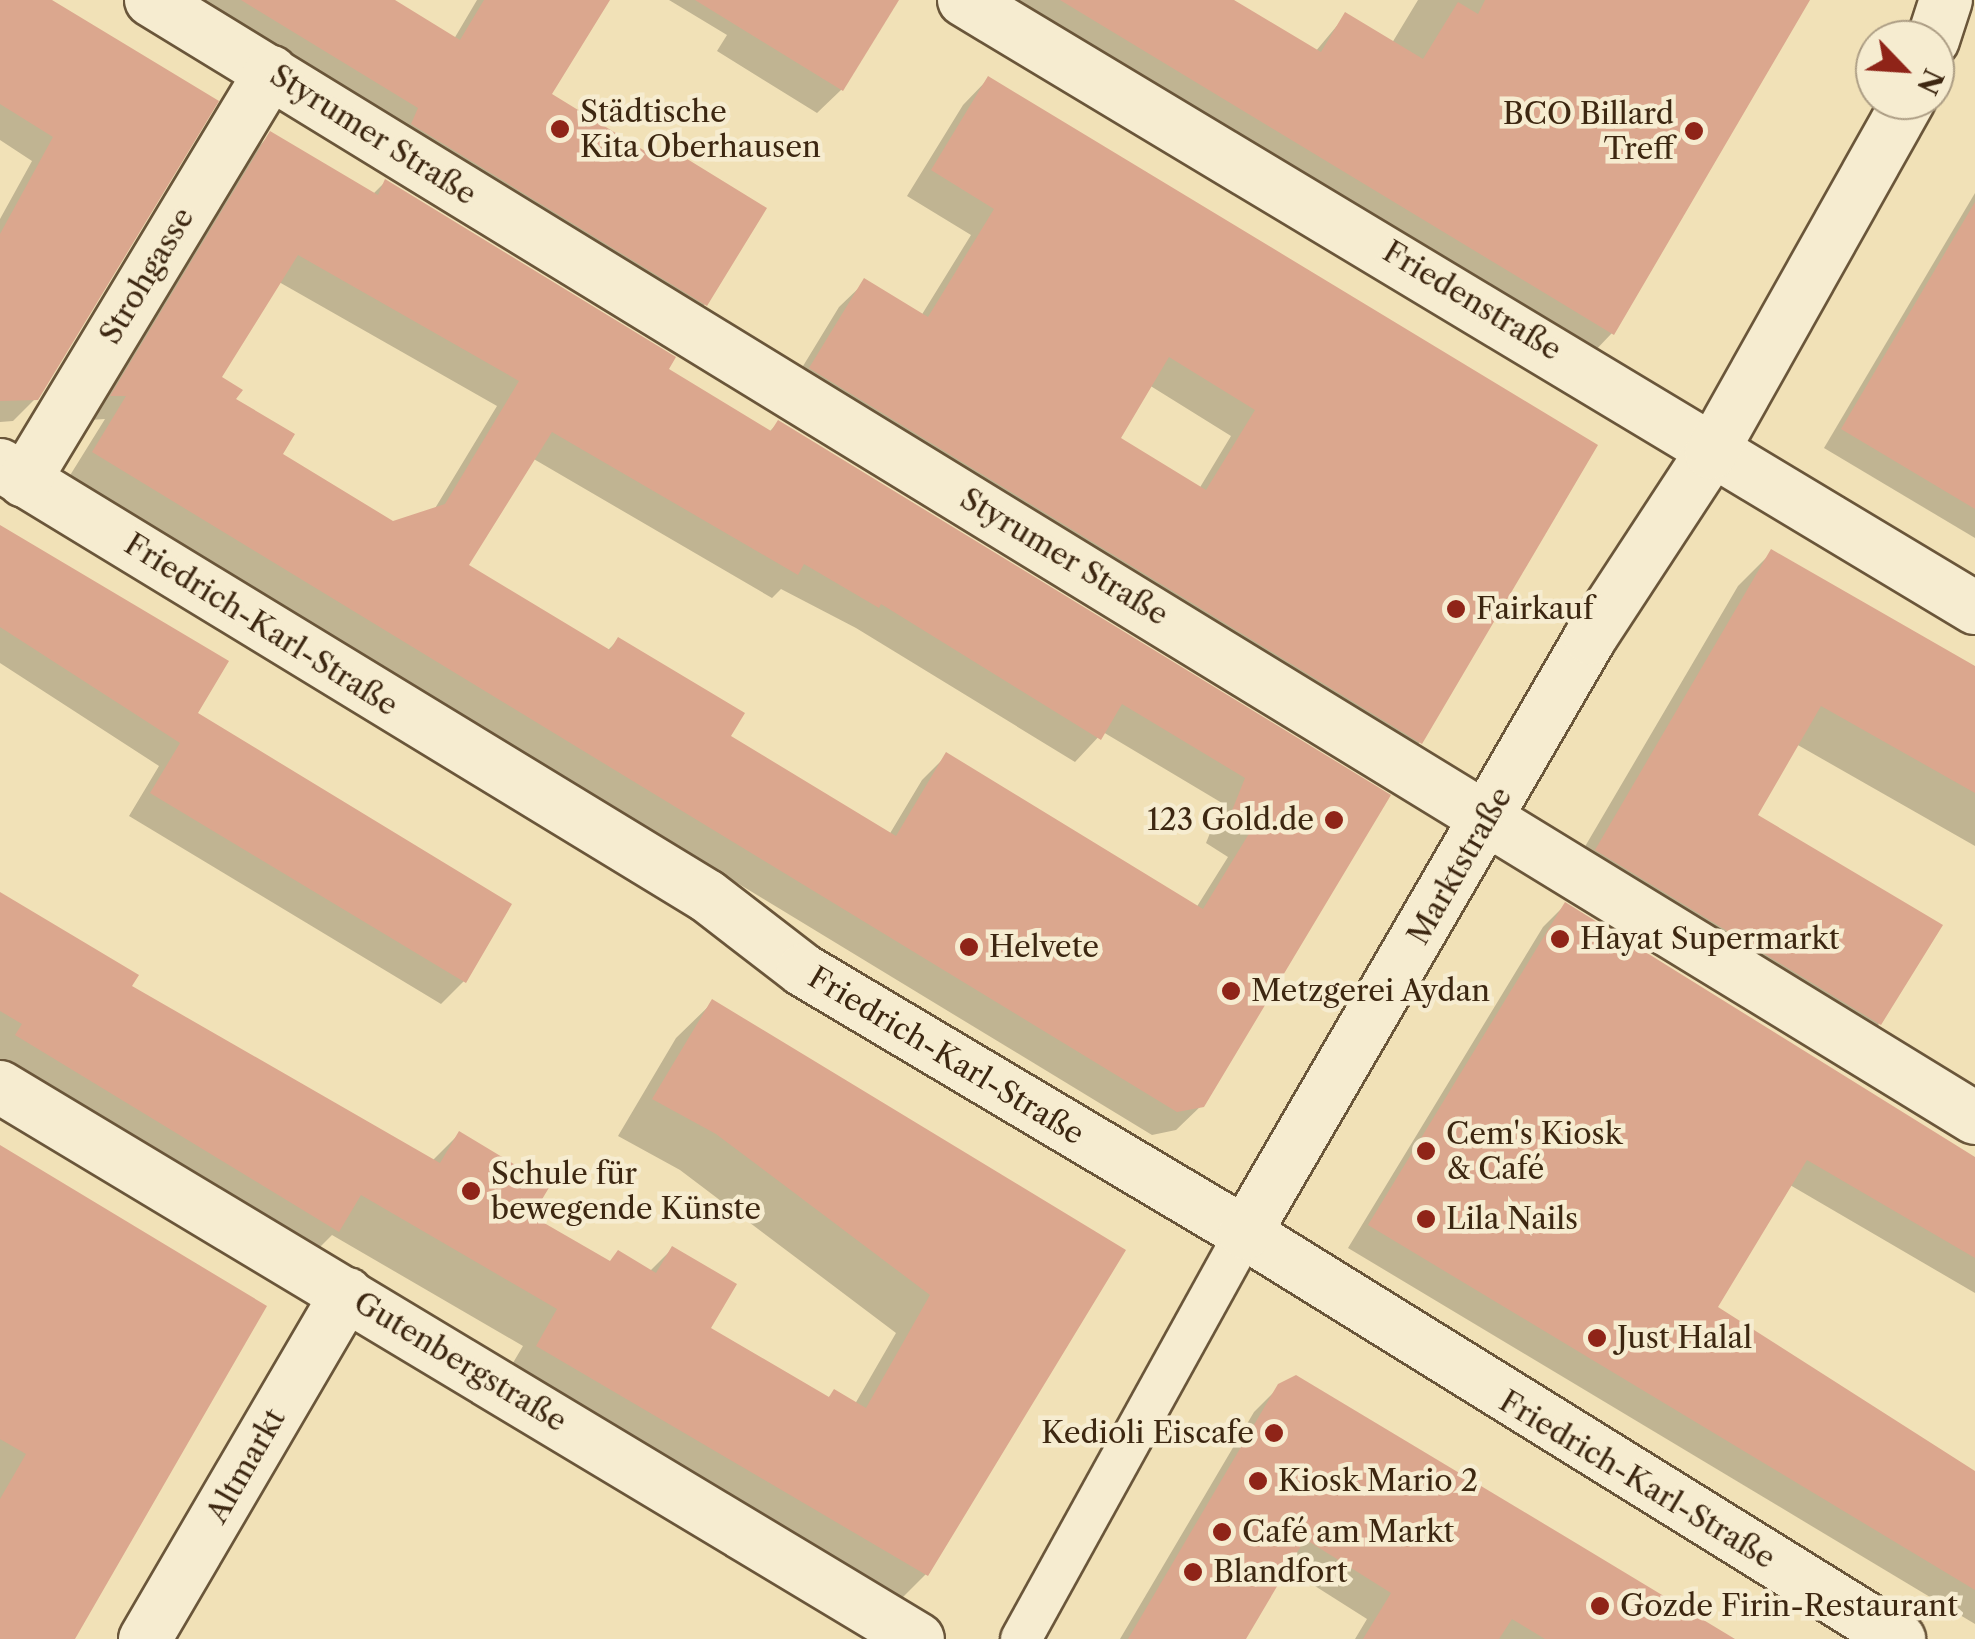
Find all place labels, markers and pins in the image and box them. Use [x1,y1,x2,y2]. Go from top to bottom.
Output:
place label: Städtische Kita Oberhausen [580,94,821,164]
place label: BCO Billard Treff [1503,96,1674,166]
marker: Städtische Kita Oberhausen [549,118,571,140]
marker: BCO Billard Treff [1683,120,1705,142]
place label: Fairkauf [1476,591,1594,627]
marker: Fairkauf [1445,598,1467,620]
place label: 123 Gold.de [1147,802,1314,838]
marker: 123 Gold.de [1323,809,1345,831]
place label: Hayat Supermarkt [1580,921,1839,957]
marker: Hayat Supermarkt [1549,928,1571,950]
place label: Helvete [989,929,1099,965]
marker: Helvete [958,936,980,958]
place label: Metzgerei Aydan [1251,973,1491,1009]
marker: Metzgerei Aydan [1220,980,1242,1002]
place label: Cem's Kiosk & Café [1446,1116,1622,1186]
marker: Cem's Kiosk & Café [1415,1140,1437,1162]
place label: Schule für bewegende Künste [491,1156,761,1226]
marker: Schule für bewegende Künste [460,1180,482,1202]
place label: Lila Nails [1446,1201,1578,1237]
marker: Lila Nails [1415,1208,1437,1230]
place label: Just Halal [1617,1320,1752,1356]
marker: Just Halal [1586,1327,1608,1349]
place label: Kedioli Eiscafe [1041,1415,1254,1451]
marker: Kedioli Eiscafe [1263,1422,1285,1444]
place label: Kiosk Mario 2 [1278,1463,1479,1499]
marker: Kiosk Mario 2 [1247,1470,1269,1492]
place label: Café am Markt [1242,1514,1454,1550]
marker: Café am Markt [1211,1521,1233,1543]
place label: Blandfort [1213,1554,1348,1590]
marker: Blandfort [1182,1561,1204,1583]
place label: Gozde Firin-Restaurant [1620,1588,1958,1624]
marker: Gozde Firin-Restaurant [1589,1595,1611,1617]

